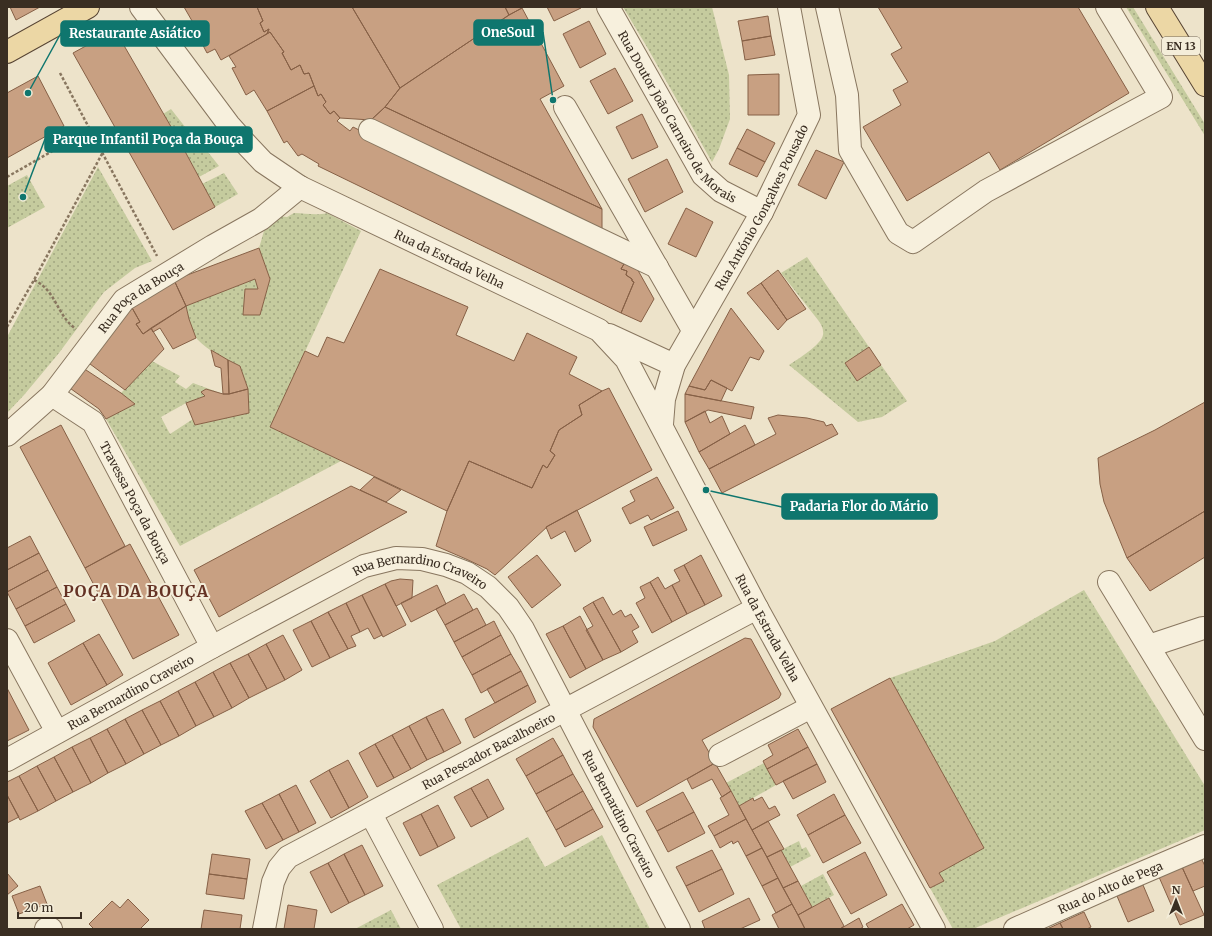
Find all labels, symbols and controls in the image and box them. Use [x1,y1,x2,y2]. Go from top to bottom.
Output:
callout: OneSoul [474,20,543,45]
callout: Restaurante Asiático [61,21,209,46]
text: OneSoul [481,24,535,41]
text: Restaurante Asiático [69,25,201,42]
street label: Rua Doutor João Carneiro de Morais [615,28,739,205]
road number: EN 13 [1162,37,1200,55]
street label: Rua António Gonçalves Pousado [711,122,811,293]
callout: Parque Infantil Poça da Bouça [45,127,252,152]
text: Parque Infantil Poça da Bouça [53,131,243,148]
street label: Rua da Estrada Velha [392,226,508,292]
street label: Rua Poça da Bouça [94,258,187,336]
street label: Travessa Poça da Bouça [97,439,174,567]
callout: Padaria Flor do Mário [782,494,937,519]
text: Padaria Flor do Mário [790,498,929,515]
street label: Rua Bernardino Craveiro [350,551,491,592]
street label: Rua da Estrada Velha [733,571,804,684]
district label: POÇA DA BOUÇA [63,581,209,601]
street label: Rua Bernardino Craveiro [65,651,196,733]
street label: Rua Pescador Bacalhoeiro [419,709,557,792]
street label: Rua Bernardino Craveiro [580,747,658,880]
street label: Rua do Alto de Pega [1055,857,1165,916]
north arrow [1156,880,1196,920]
text: N [1172,883,1181,897]
scale bar [18,894,81,920]
text: 20 m [24,900,53,915]

